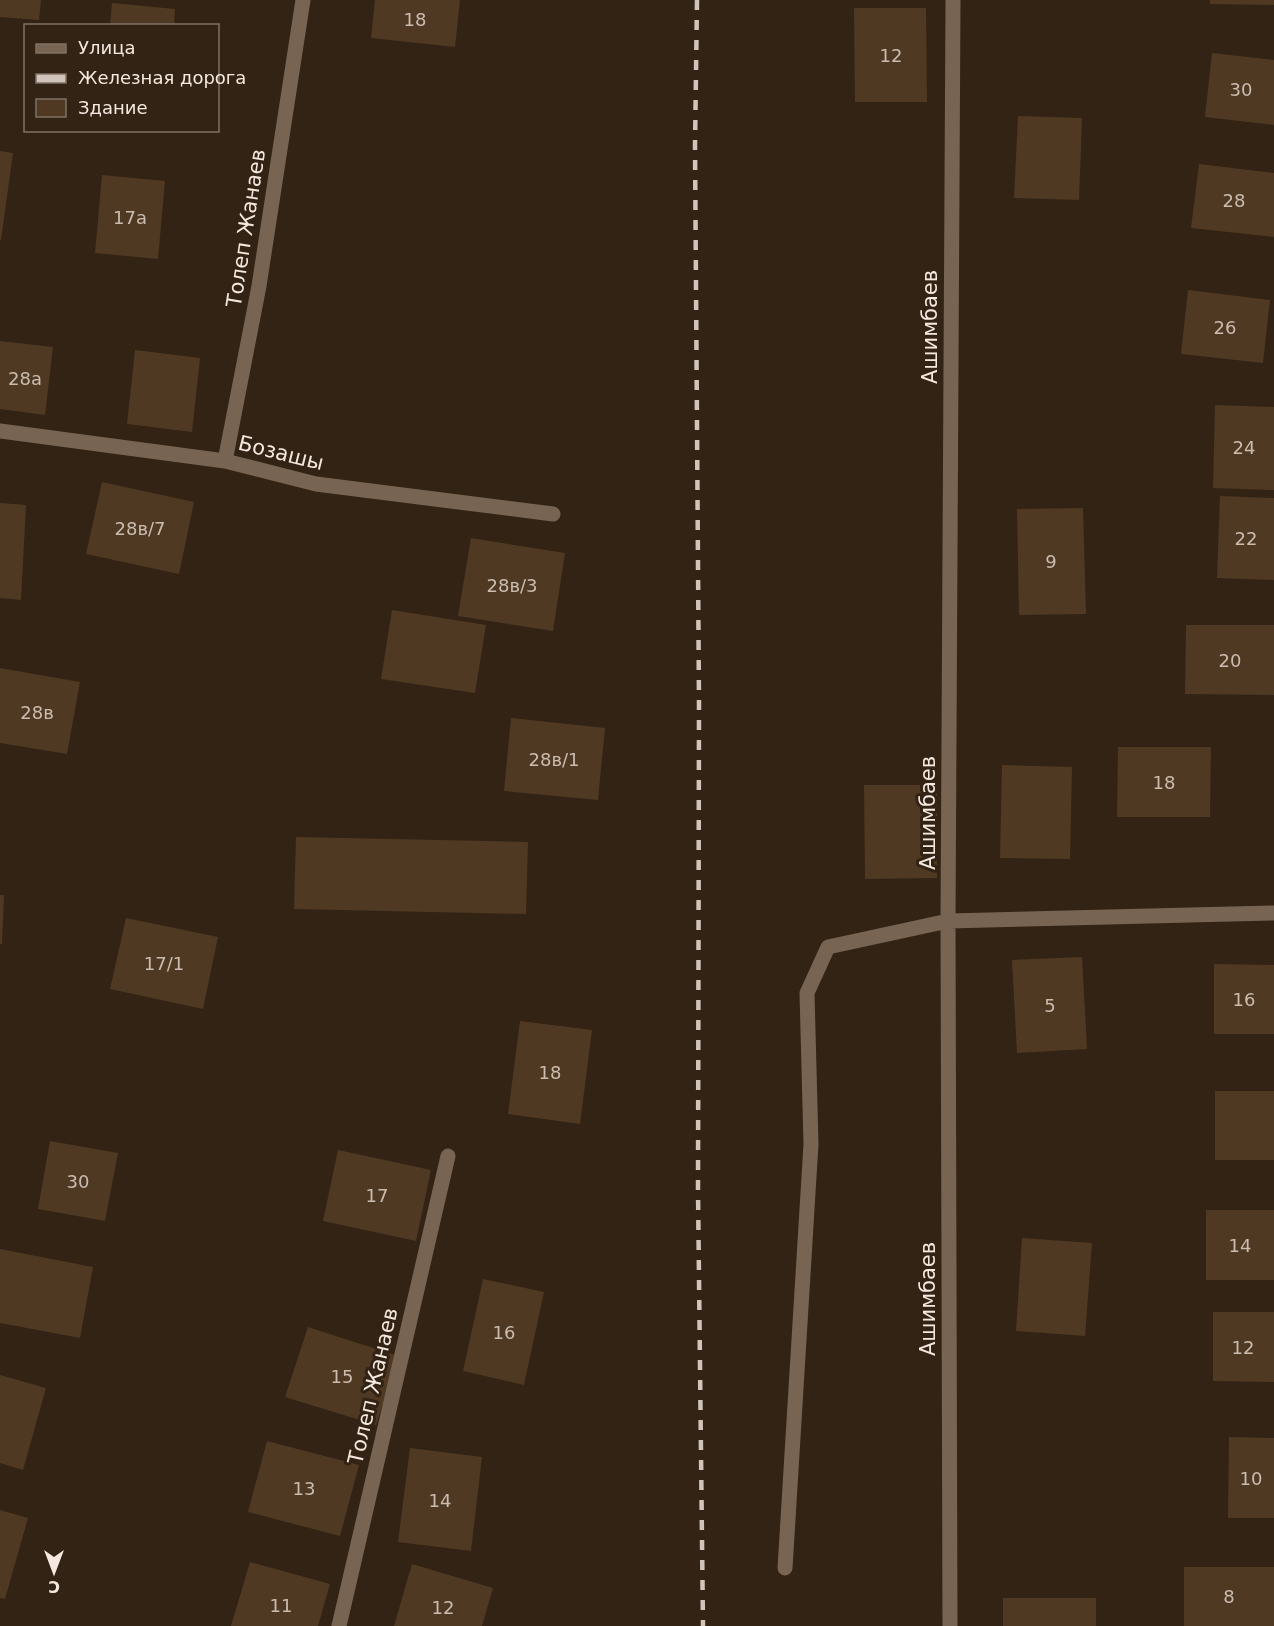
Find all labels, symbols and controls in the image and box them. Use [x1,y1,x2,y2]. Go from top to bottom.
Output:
house number: 18 [404,9,426,30]
legend [24,24,219,132]
text: Улица [78,37,135,58]
house number: 12 [880,45,902,66]
text: Железная дорога [78,67,246,88]
house number: 30 [1230,79,1252,100]
text: Здание [78,97,148,118]
street label: Толеп Жанаев [221,147,270,310]
house number: 28 [1223,190,1245,211]
house number: 17а [113,207,147,228]
street label: Ашимбаев [918,270,942,384]
house number: 26 [1214,317,1236,338]
house number: 28а [8,368,42,389]
street label: Бозашы [236,431,326,475]
house number: 24 [1233,437,1255,458]
house number: 28в/7 [114,518,166,539]
house number: 22 [1235,528,1257,549]
house number: 9 [1045,551,1057,572]
house number: 28в/3 [486,575,538,596]
house number: 20 [1219,650,1241,671]
house number: 28в [20,702,54,723]
house number: 28в/1 [528,749,580,770]
street label: Ашимбаев [916,756,940,870]
house number: 18 [1153,772,1175,793]
house number: 17/1 [144,953,184,974]
house number: 16 [1233,989,1255,1010]
house number: 5 [1044,995,1056,1016]
house number: 18 [539,1062,561,1083]
house number: 30 [67,1171,89,1192]
house number: 17 [366,1185,388,1206]
house number: 14 [1229,1235,1251,1256]
street label: Ашимбаев [916,1242,940,1356]
street label: Толеп Жанаев [343,1305,403,1468]
house number: 16 [493,1322,515,1343]
house number: 12 [1232,1337,1254,1358]
house number: 15 [331,1366,353,1387]
house number: 10 [1240,1468,1262,1489]
house number: 13 [293,1478,315,1499]
house number: 14 [429,1490,451,1511]
north arrow [24,1542,84,1602]
text: С [48,1577,60,1596]
house number: 8 [1223,1586,1235,1607]
house number: 11 [270,1595,292,1616]
house number: 12 [432,1597,454,1618]

